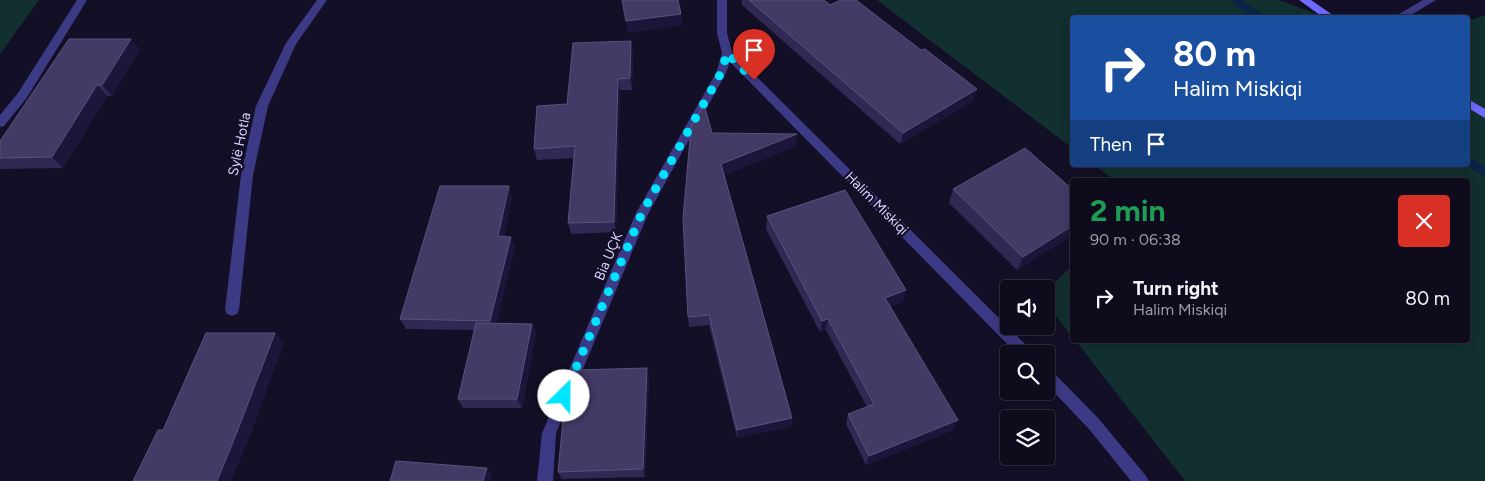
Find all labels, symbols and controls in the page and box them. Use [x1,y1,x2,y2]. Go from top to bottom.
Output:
pin [733,29,775,80]
text: 80 m [1173,33,1256,75]
icon: right [1090,35,1155,100]
icon: arrive [740,36,768,64]
text: Halim Miskiqi [1173,75,1302,102]
street label: Sylë Hotla [224,111,254,177]
icon: arrive [1142,130,1170,158]
text: Then [1090,133,1132,156]
street label: Halim Miskiqi [842,168,912,238]
text: 2 min [1090,192,1166,229]
button: close [1398,195,1450,247]
street label: Bia UÇK [591,229,626,283]
text: 90 m · 06:38 [1090,230,1181,249]
text: Turn right [1133,277,1219,300]
map controls [1000,280,1055,465]
button: sound [1000,280,1055,335]
icon: right [1090,284,1118,312]
text: 80 m [1405,287,1450,310]
text: Halim Miskiqi [1133,300,1227,319]
button: search [1000,345,1055,400]
position arrow [537,369,589,421]
button: layers [1000,410,1055,465]

